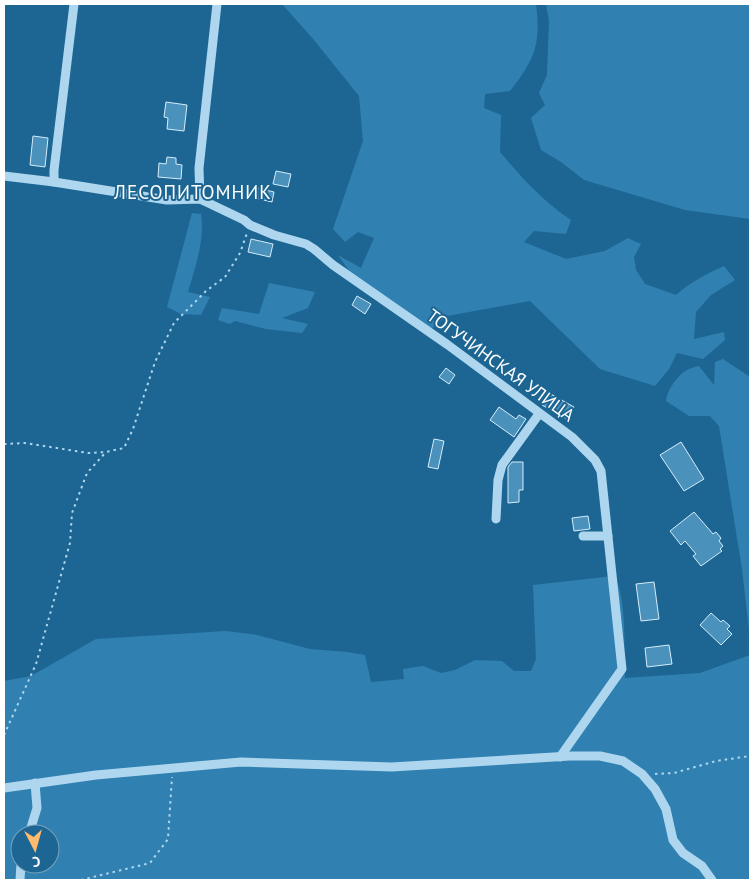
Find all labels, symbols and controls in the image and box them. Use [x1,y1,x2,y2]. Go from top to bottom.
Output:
district label: ЛЕСОПИТОМНИК [113,180,272,204]
street label: ТОГУЧИНСКАЯ УЛИЦА [423,304,580,427]
north arrow [10,824,60,874]
text: С [31,853,41,871]

